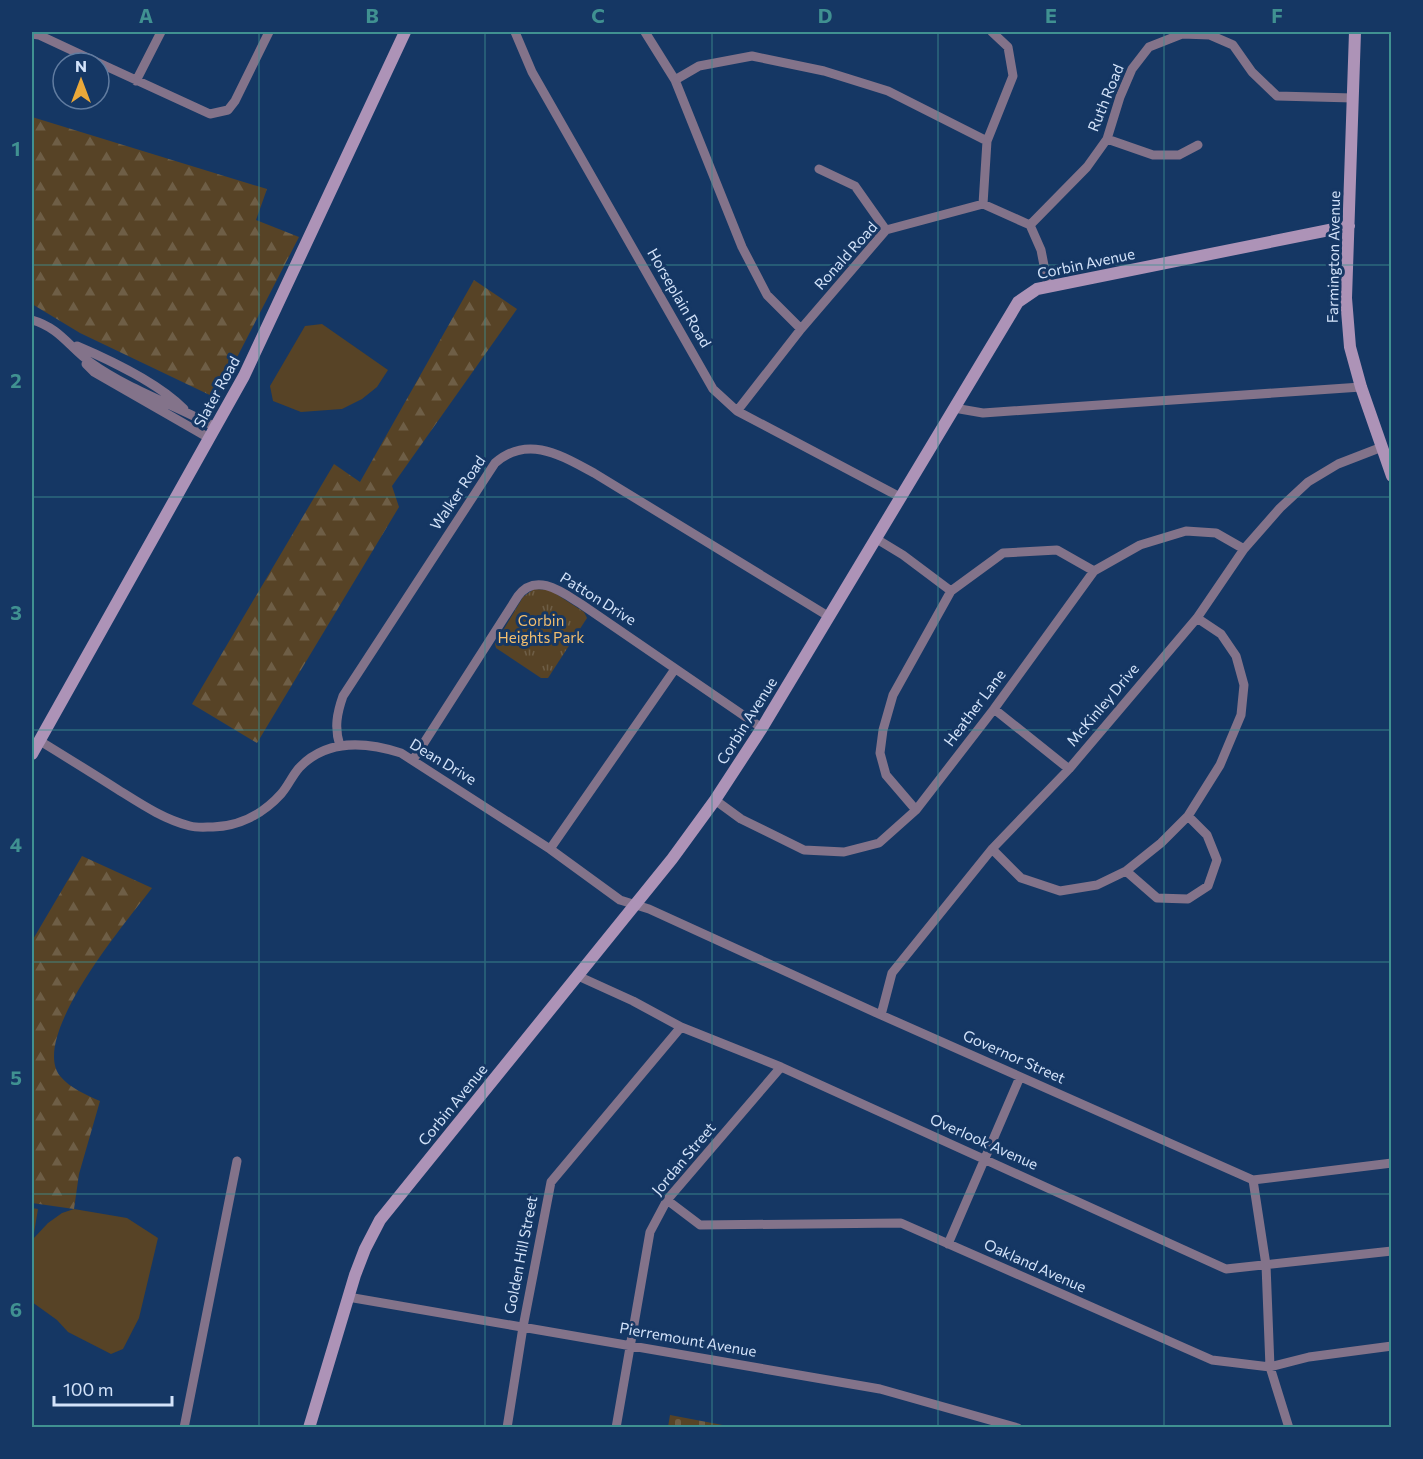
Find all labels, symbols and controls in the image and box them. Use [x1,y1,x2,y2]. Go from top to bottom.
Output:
text: A [139,3,153,27]
text: B [365,3,379,27]
text: C [591,3,605,27]
text: D [818,3,832,27]
text: E [1045,3,1057,27]
text: F [1271,3,1283,27]
north arrow [51,51,111,111]
text: N [75,56,87,75]
street label: Ruth Road [1083,61,1127,134]
text: 1 [11,136,21,160]
street label: Farmington Avenue [1323,191,1343,323]
street label: Ronald Road [810,218,880,293]
street label: Corbin Avenue [1035,244,1136,282]
street label: Horseplain Road [644,245,716,350]
street label: Slater Road [189,353,243,430]
text: 2 [10,368,22,392]
street label: Walker Road [426,452,489,533]
street label: Patton Drive [557,568,640,629]
text: 3 [10,600,22,624]
park label: Corbin Heights Park [498,611,584,646]
street label: McKinley Drive [1062,659,1142,749]
street label: Heather Lane [939,665,1009,749]
street label: Corbin Avenue [712,673,780,767]
street label: Dean Drive [407,734,480,788]
text: 4 [10,832,22,856]
street label: Governor Street [961,1026,1068,1087]
street label: Corbin Avenue [414,1060,491,1149]
text: 5 [10,1065,22,1089]
street label: Overlook Avenue [928,1109,1041,1173]
street label: Jordan Street [648,1118,719,1198]
street label: Golden Hill Street [500,1194,540,1315]
street label: Oakland Avenue [981,1234,1089,1296]
text: 6 [10,1297,22,1321]
street label: Pierremount Avenue [618,1318,758,1360]
scale bar [54,1369,172,1407]
text: 100 m [63,1378,113,1400]

